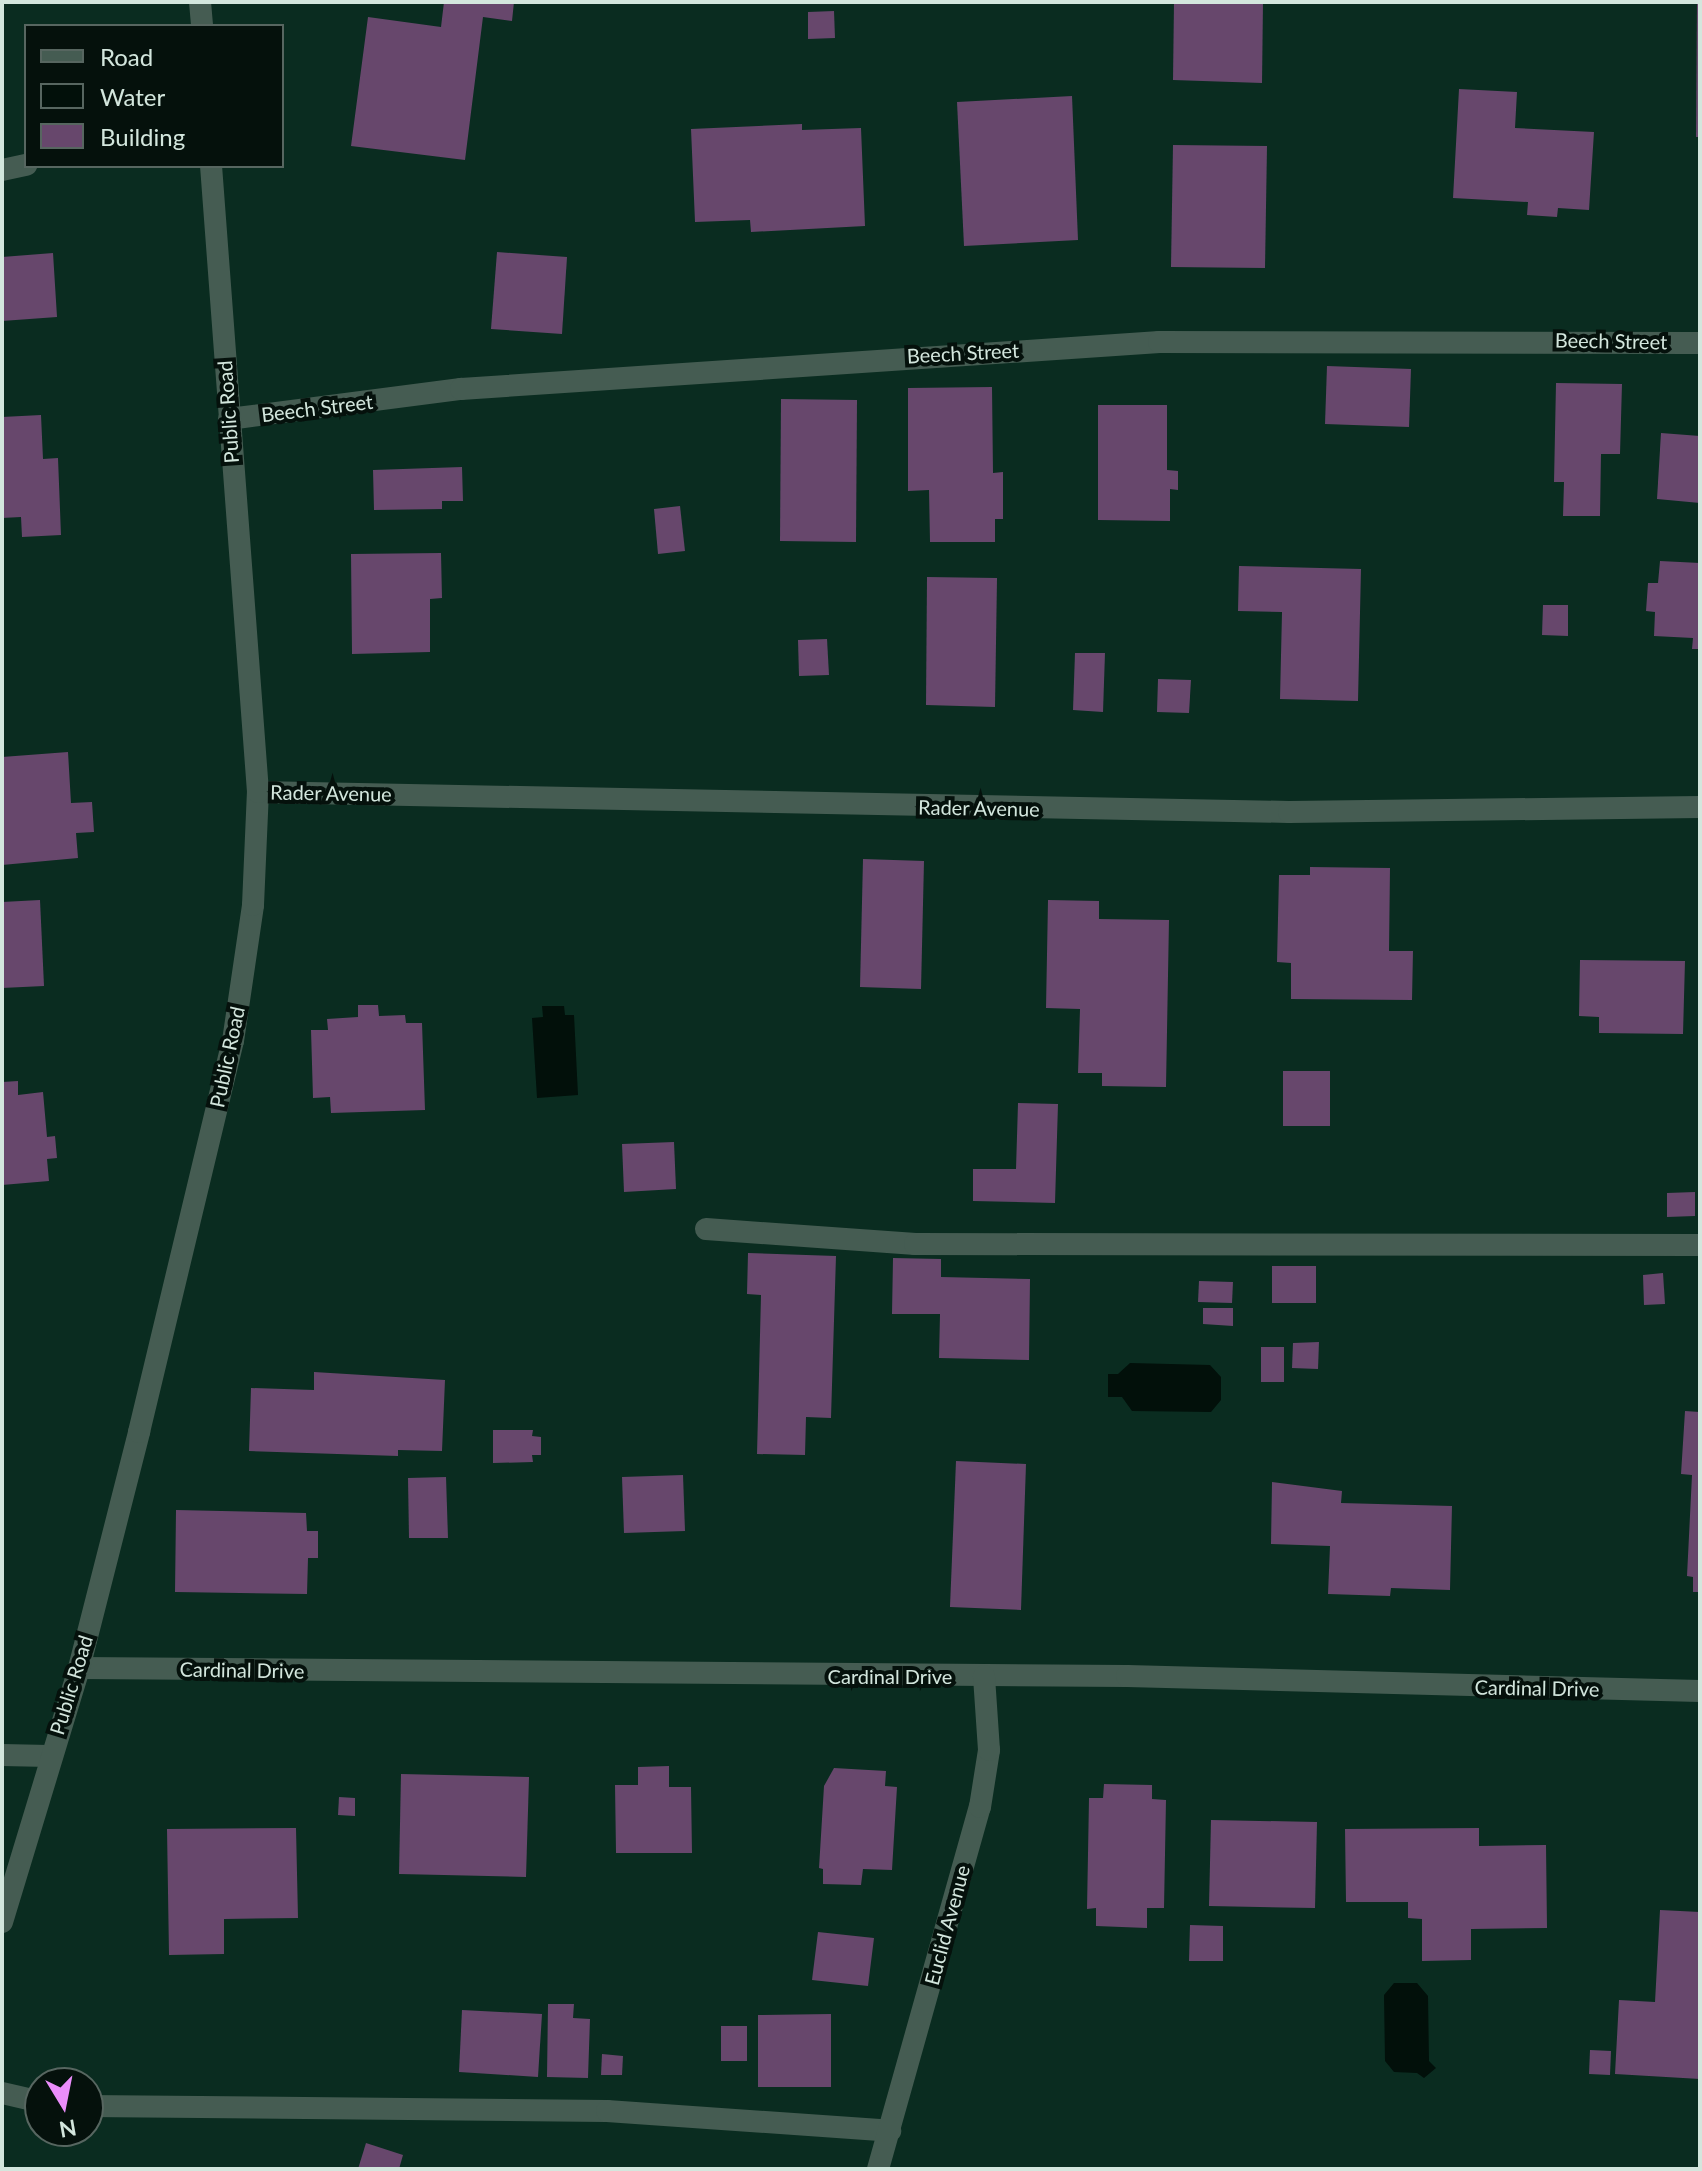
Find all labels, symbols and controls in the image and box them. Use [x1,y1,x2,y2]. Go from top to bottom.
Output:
legend [24,24,284,168]
text: Road [100,42,153,71]
text: Water [100,82,165,111]
text: Building [100,122,185,151]
street label: Beech Street [1555,328,1667,354]
street label: Beech Street [906,338,1020,368]
street label: Public Road [212,360,244,464]
street label: Beech Street [260,389,374,427]
street label: Rader Avenue [269,780,393,806]
street label: Rader Avenue [917,795,1041,821]
street label: Public Road [205,1004,249,1110]
street label: Public Road [44,1632,98,1738]
street label: Cardinal Drive [179,1657,305,1683]
street label: Cardinal Drive [828,1664,952,1688]
street label: Cardinal Drive [1474,1675,1600,1701]
street label: Euclid Avenue [919,1862,975,1988]
north arrow [24,2067,104,2147]
text: N [57,2114,79,2144]

